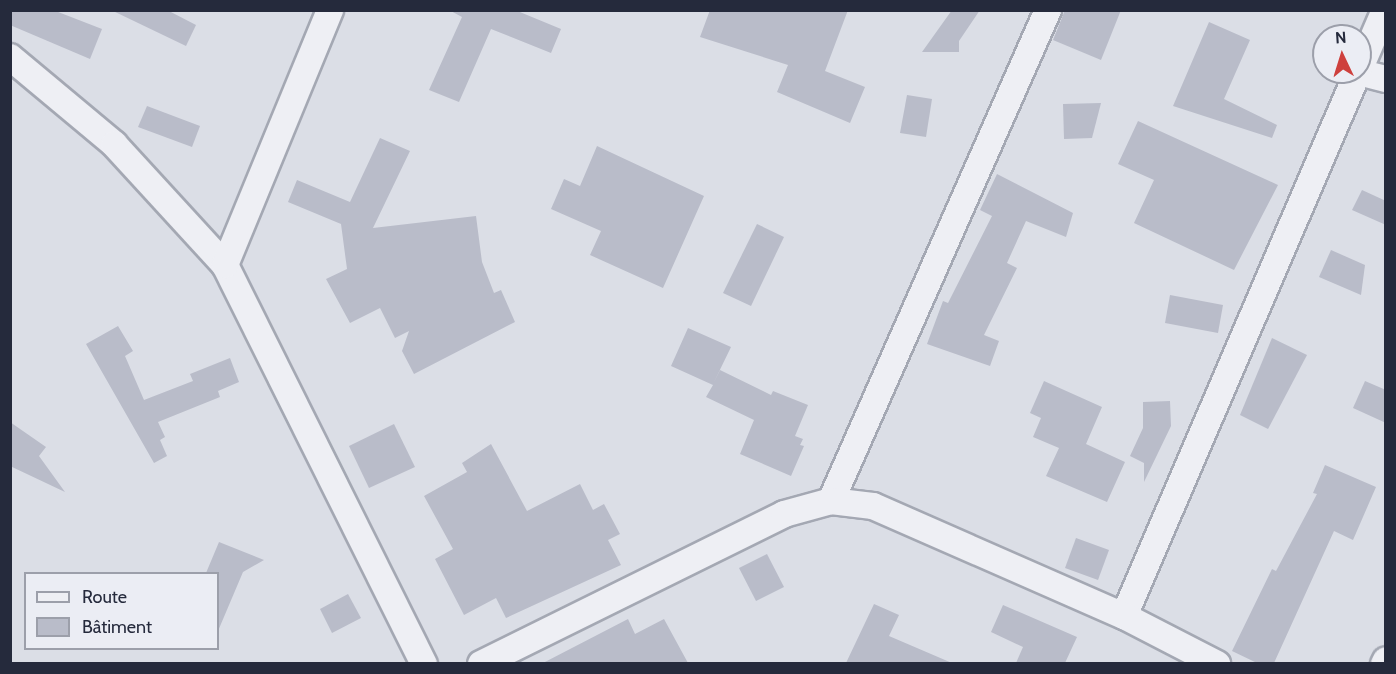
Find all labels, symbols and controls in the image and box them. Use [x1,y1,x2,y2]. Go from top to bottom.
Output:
north arrow [1312,24,1372,84]
text: N [1335,28,1347,47]
legend [24,572,219,650]
text: Route [82,586,127,608]
text: Bâtiment [82,616,152,638]

